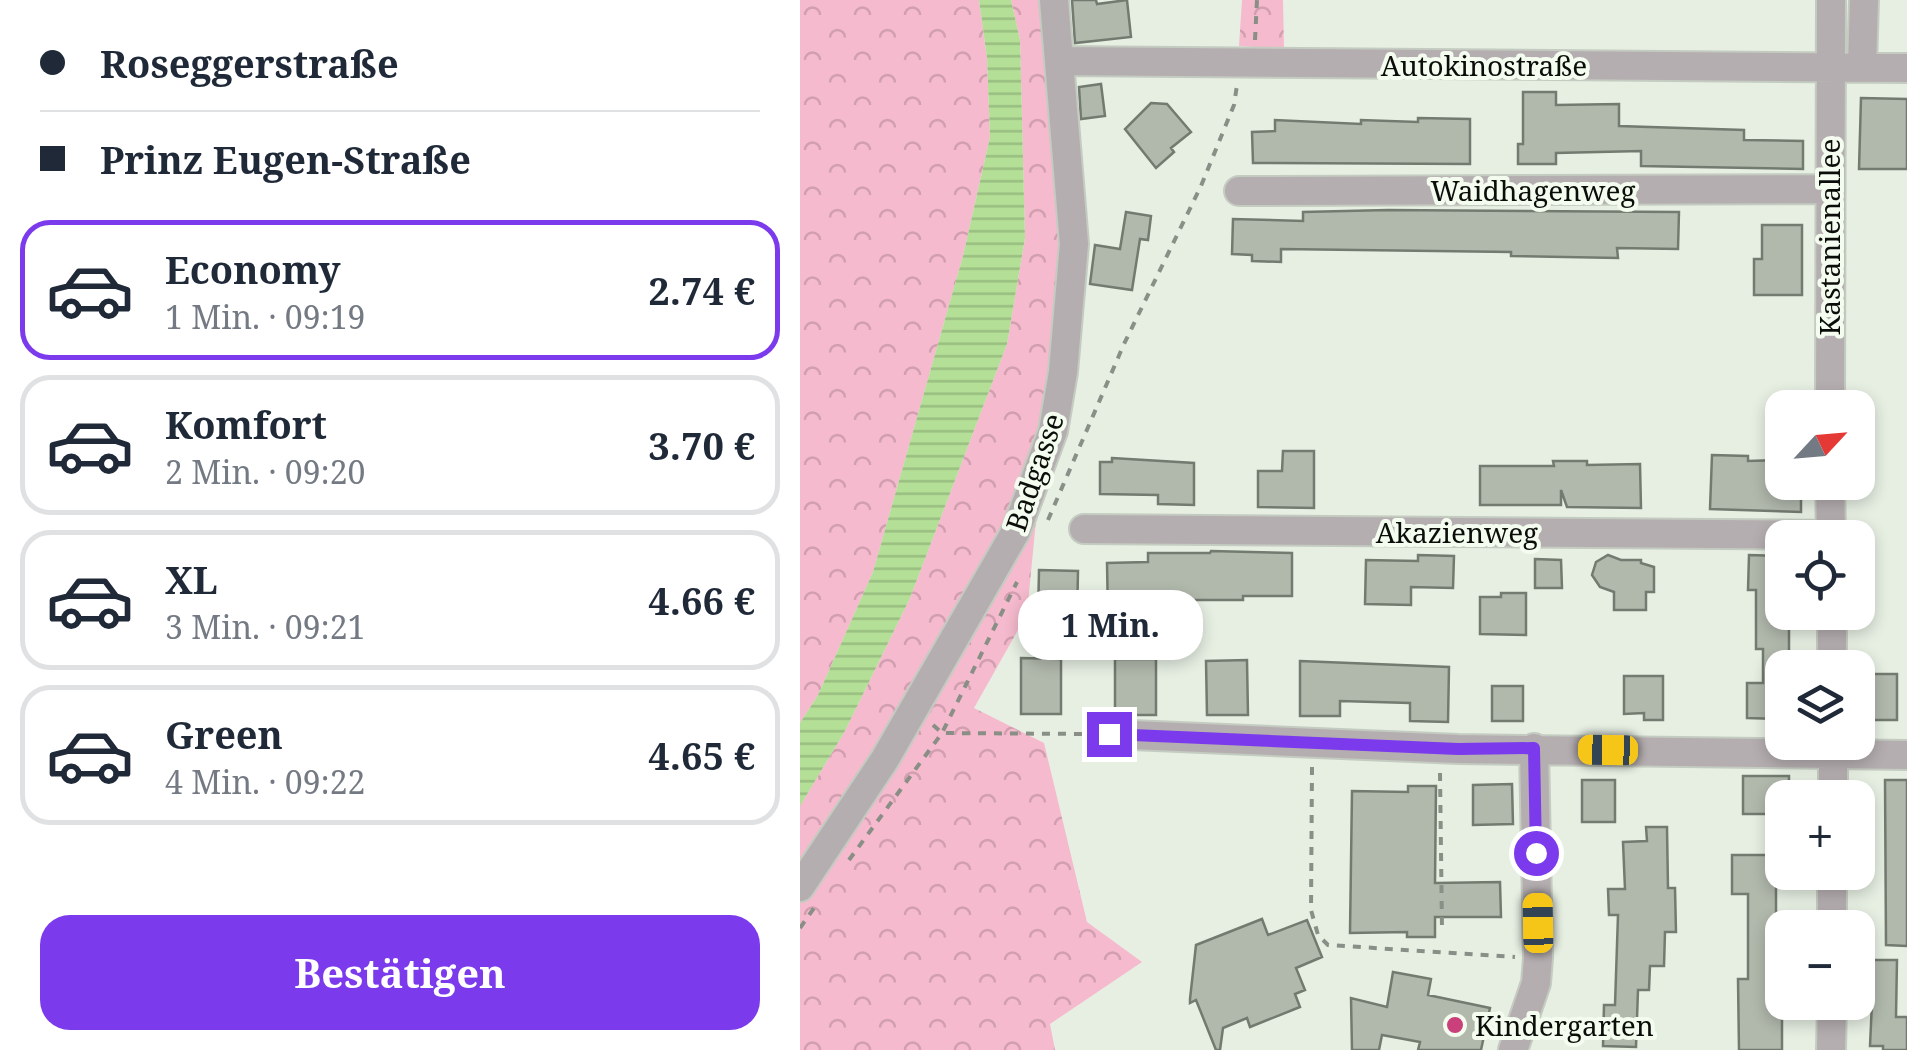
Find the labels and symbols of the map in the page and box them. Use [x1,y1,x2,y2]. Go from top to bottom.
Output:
street label: Autokinostraße [1381,46,1587,84]
street label: Kastanienallee [1810,139,1848,335]
street label: Waidhagenweg [1430,171,1636,209]
north arrow [1765,390,1875,500]
street label: Badgasse [996,408,1072,536]
street label: Akazienweg [1376,513,1538,551]
callout: 1 Min. [1016,589,1202,659]
route end [1087,712,1132,757]
car [1578,734,1638,766]
route start [1514,831,1559,876]
car [1522,893,1554,953]
place label: Kindergarten [1475,1006,1654,1044]
marker: Kindergarten [1444,1014,1466,1036]

